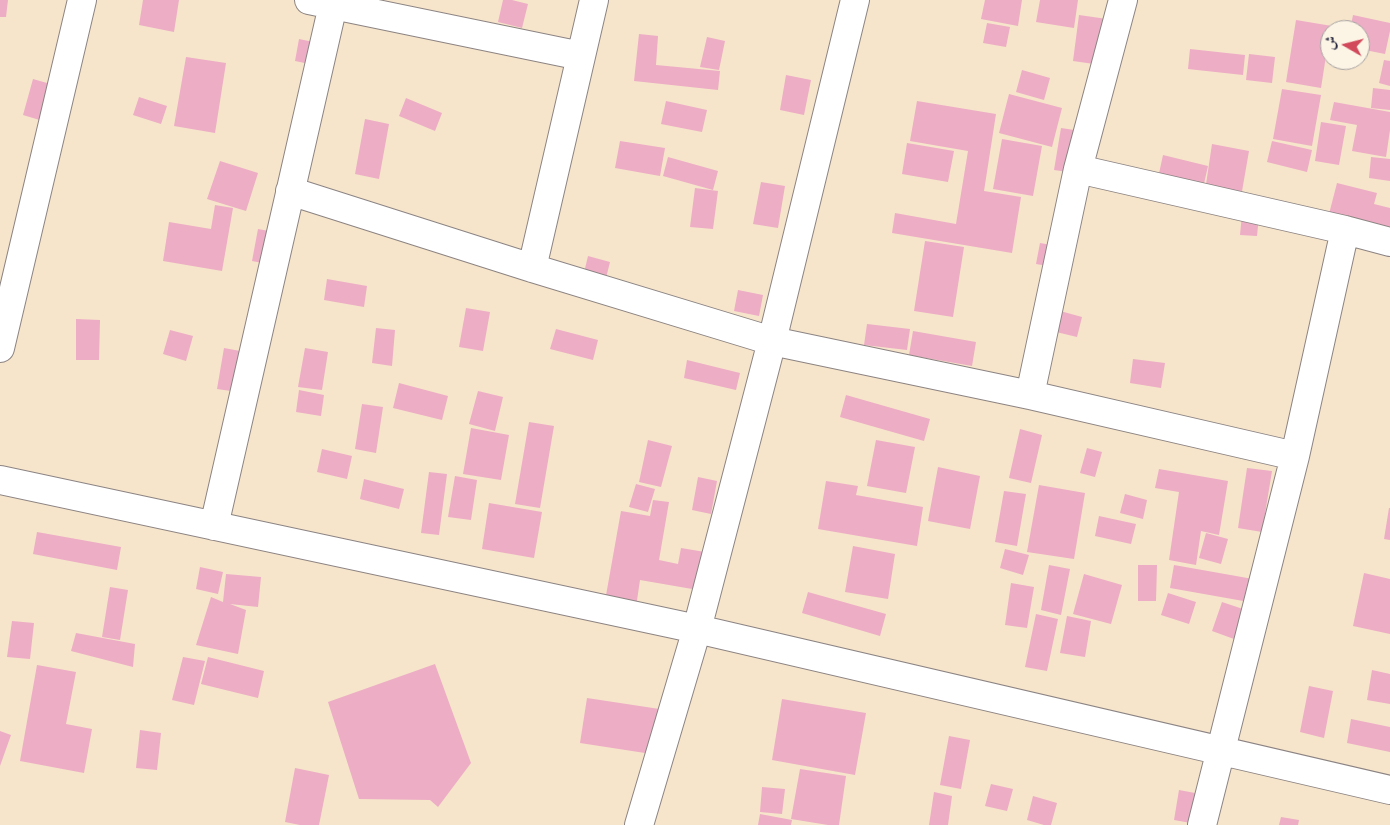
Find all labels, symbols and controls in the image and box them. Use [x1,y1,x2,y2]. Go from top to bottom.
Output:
north arrow [1320,20,1370,70]
text: ش [1321,35,1340,51]

